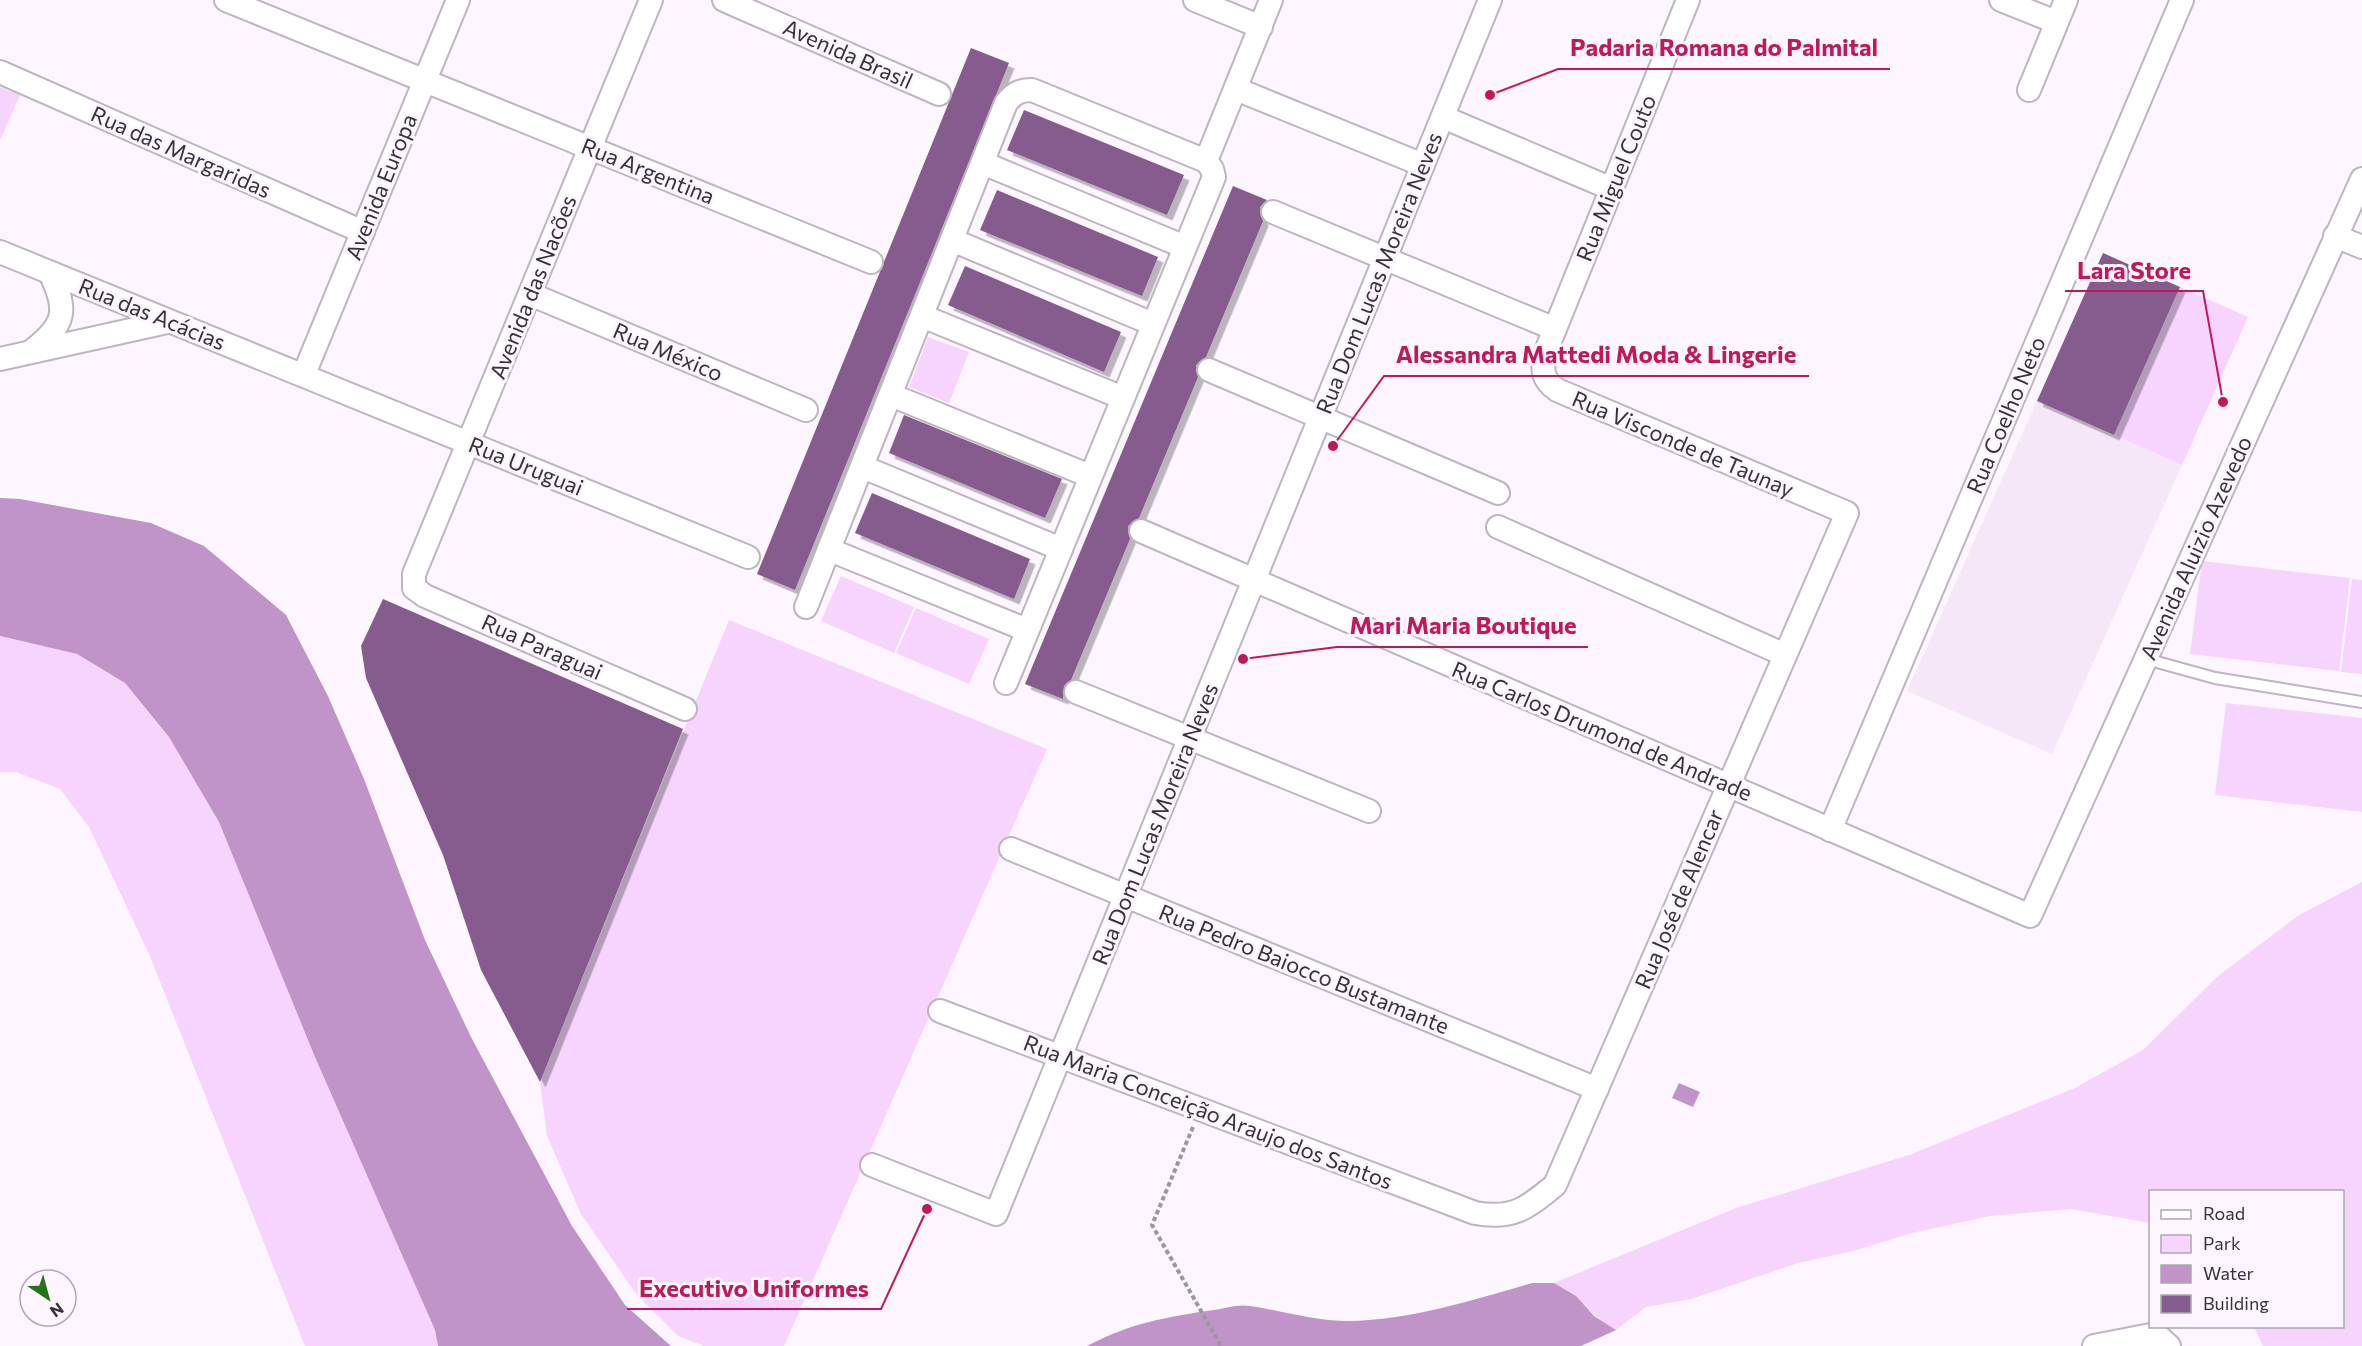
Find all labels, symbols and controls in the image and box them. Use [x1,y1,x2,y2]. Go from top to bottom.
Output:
street label: Avenida Brasil [779,13,917,94]
callout: Padaria Romana do Palmital [1558,27,1890,69]
text: Padaria Romana do Palmital [1570,32,1878,61]
street label: Rua Miguel Couto [1570,90,1661,265]
street label: Rua das Margaridas [87,100,275,203]
street label: Avenida Europa [339,110,422,264]
street label: Rua Dom Lucas Moreira Neves [1310,128,1448,418]
street label: Rua Argentina [578,132,719,210]
street label: Avenida das Nacões [483,191,582,383]
callout: Lara Store [2065,249,2203,291]
text: Lara Store [2077,255,2191,284]
street label: Rua das Acácias [75,272,230,355]
street label: Rua México [609,316,727,387]
street label: Rua Coelho Neto [1960,332,2051,497]
callout: Alessandra Mattedi Moda & Lingerie [1384,334,1809,376]
text: Alessandra Mattedi Moda & Lingerie [1396,339,1796,368]
street label: Rua Visconde de Taunay [1568,385,1798,503]
street label: Rua Uruguai [465,430,587,501]
street label: Avenida Aluizio Azevedo [2134,432,2257,664]
callout: Mari Maria Boutique [1337,605,1588,647]
street label: Rua Paraguai [478,608,607,685]
text: Mari Maria Boutique [1349,610,1577,639]
street label: Rua Carlos Drumond de Andrade [1448,655,1756,806]
street label: Rua Dom Lucas Moreira Neves [1086,679,1224,969]
street label: Rua José de Alencar [1629,805,1729,993]
street label: Rua Pedro Baiocco Bustamante [1155,898,1453,1039]
street label: Rua Maria Conceição Araujo dos Santos [1020,1029,1396,1195]
legend [2149,1190,2344,1328]
text: Road [2203,1202,2245,1224]
text: Park [2203,1232,2241,1254]
text: Water [2203,1262,2254,1284]
callout: Executivo Uniformes [627,1267,881,1309]
north arrow [18,1268,78,1328]
text: Executivo Uniformes [639,1273,869,1302]
text: Building [2203,1292,2269,1314]
text: N [47,1299,68,1322]

